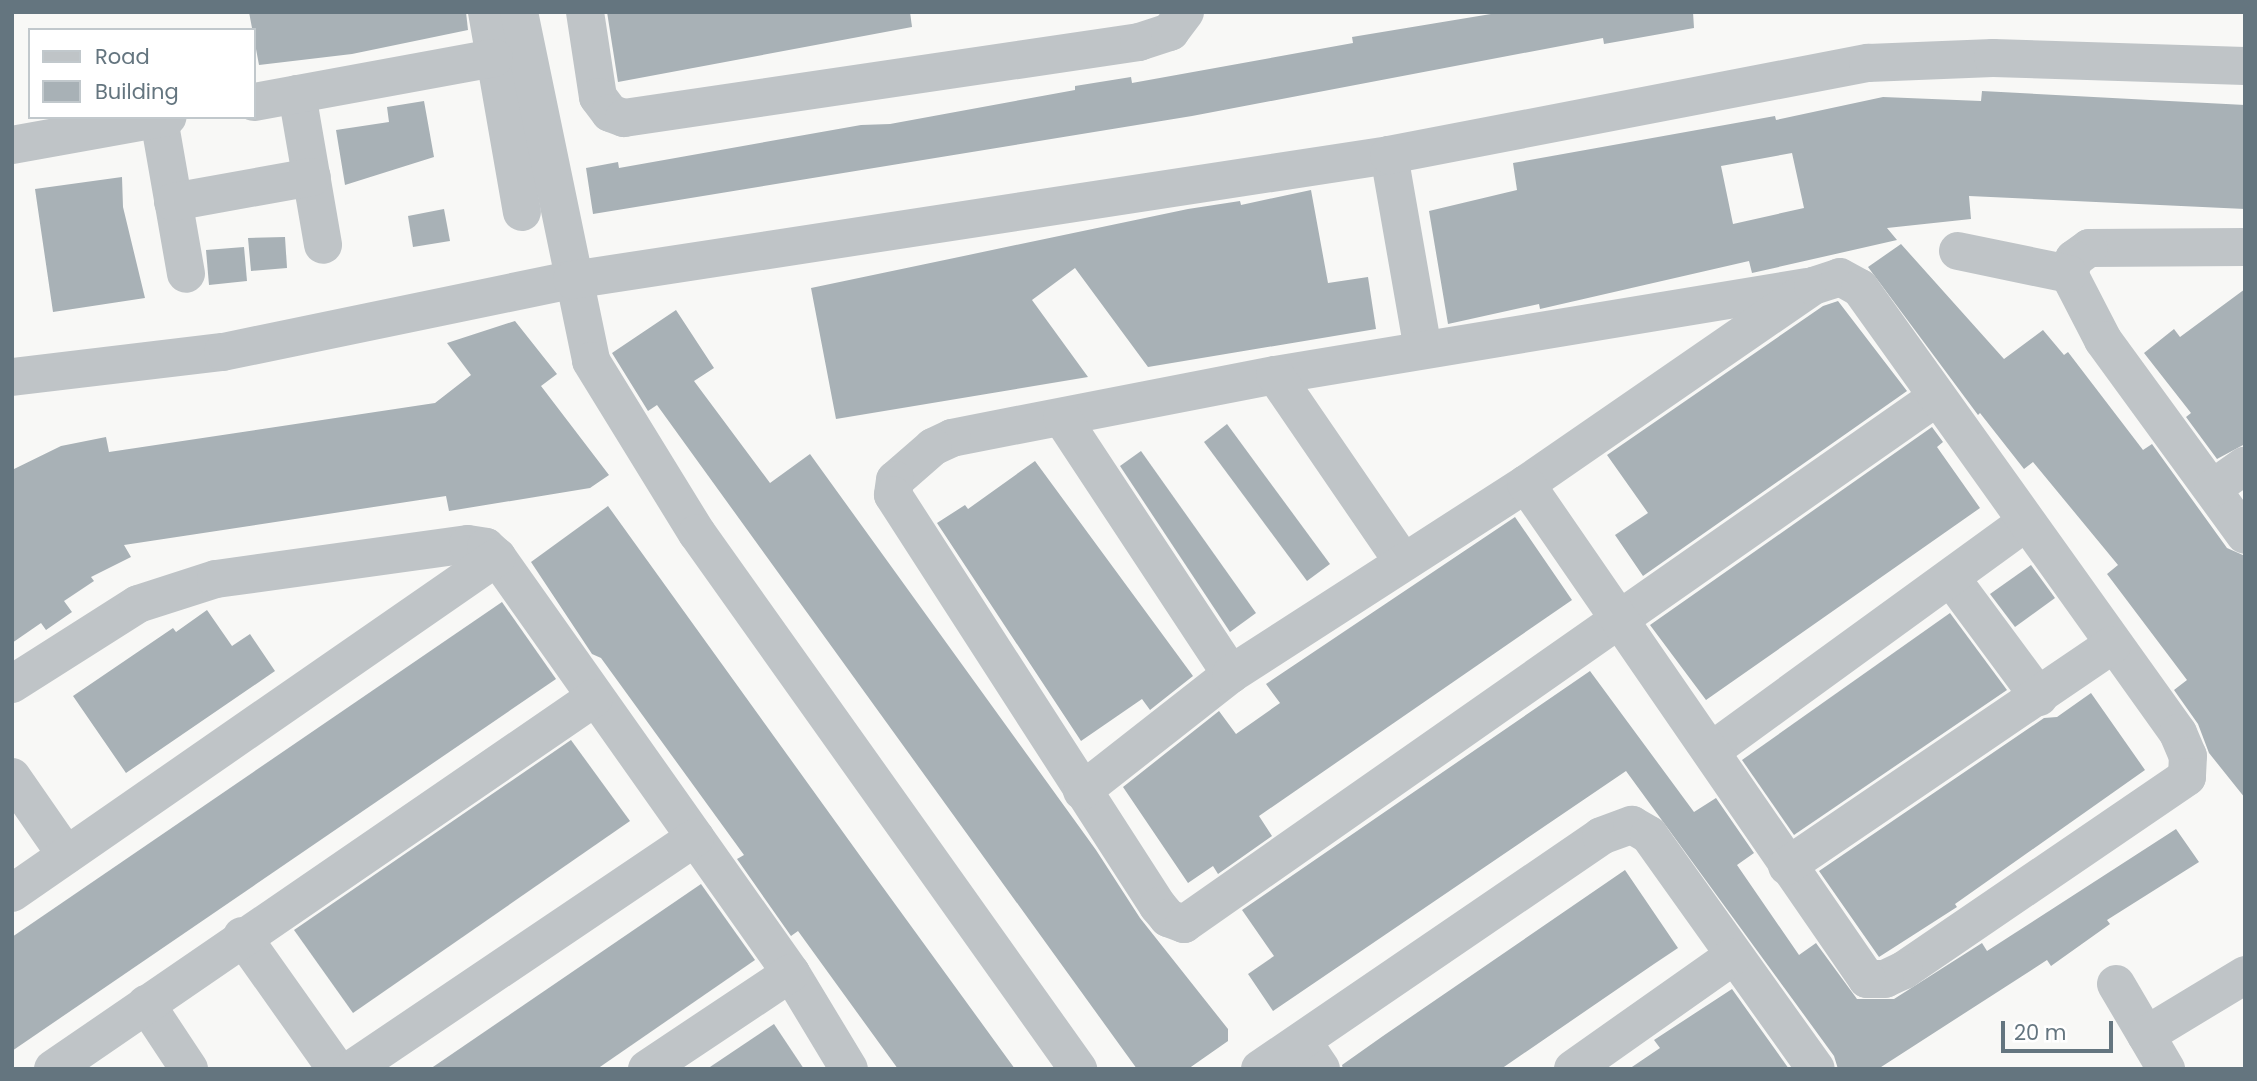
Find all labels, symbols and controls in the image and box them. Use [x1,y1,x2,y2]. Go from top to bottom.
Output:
legend [28,28,256,119]
text: Road [95,42,150,71]
text: Building [95,77,179,106]
scale bar [2005,1007,2117,1052]
text: 20 m [2014,1018,2067,1047]

